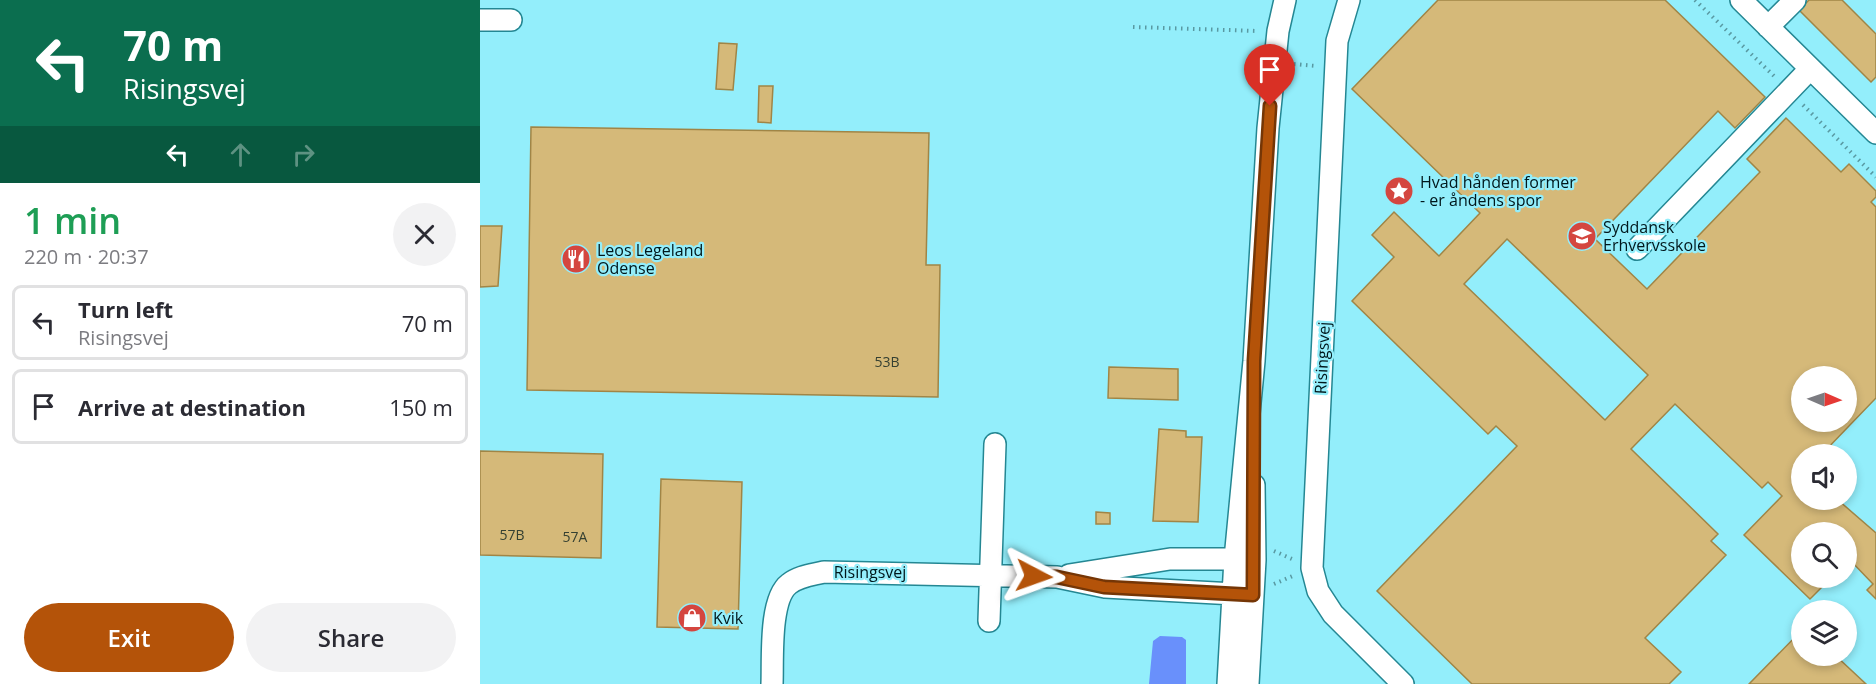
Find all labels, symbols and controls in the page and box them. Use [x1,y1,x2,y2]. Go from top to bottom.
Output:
text: 70 m [123,16,223,73]
icon: left [24,24,102,102]
pin [1244,44,1295,106]
icon: arrive [1253,53,1286,86]
text: Risingsvej [123,70,246,107]
icon: left [161,138,194,171]
icon: ahead [224,138,257,171]
icon: right [287,138,320,171]
place label: Hvad hånden former - er åndens spor [1420,171,1576,211]
place icon: Hvad hånden former - er åndens spor [1383,175,1415,207]
text: 1 min [24,196,121,245]
button: close [393,203,456,266]
place label: Syddansk Erhvervsskole [1603,216,1706,256]
school or university icon: Syddansk Erhvervsskole [1566,220,1598,252]
place label: Leos Legeland Odense [597,239,703,279]
text: 220 m · 20:37 [24,243,149,270]
restaurant icon: Leos Legeland Odense [560,243,592,275]
text: Turn left [78,294,173,324]
icon: left [27,306,60,339]
text: 70 m [402,308,453,338]
street label: Risingsvej [1309,321,1335,395]
text: Risingsvej [78,324,169,351]
house number: 53B [874,352,900,371]
north arrow [1791,366,1857,432]
map controls [1791,366,1857,666]
icon: arrive [27,390,60,423]
text: Arrive at destination [78,392,306,422]
text: 150 m [389,392,453,422]
button: sound [1791,444,1857,510]
button: search [1791,522,1857,588]
house number: 57B [499,525,525,544]
house number: 57A [563,527,588,546]
position arrow [1002,544,1066,608]
street label: Risingsvej [834,561,906,583]
button: layers [1791,600,1857,666]
shop icon: Kvik [676,602,708,634]
button: Exit [24,603,234,672]
button: Share [246,603,456,672]
place label: Kvik [713,607,744,629]

